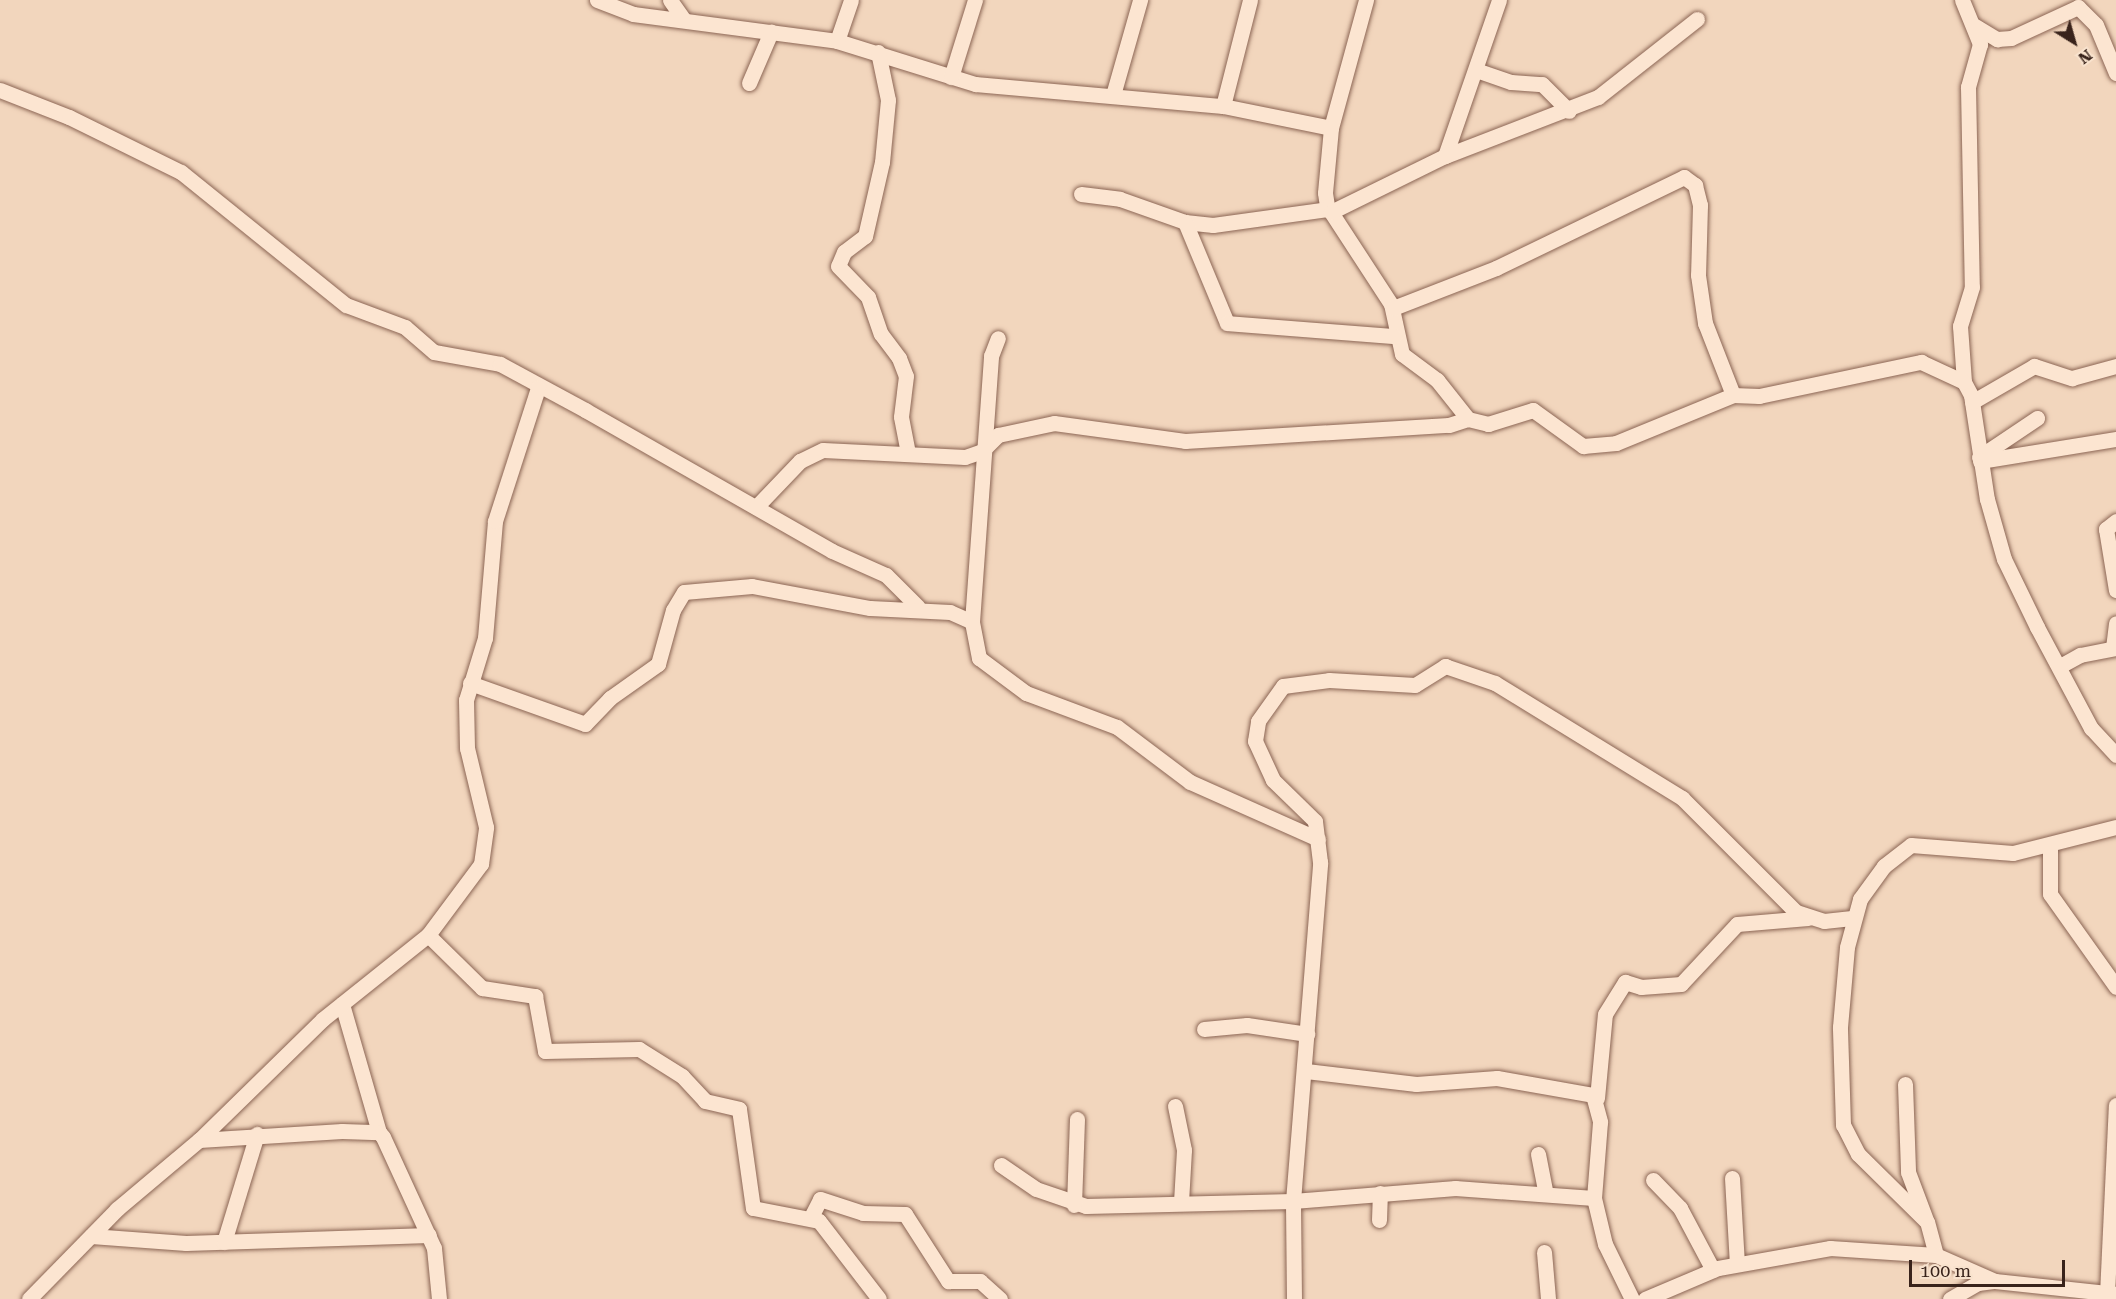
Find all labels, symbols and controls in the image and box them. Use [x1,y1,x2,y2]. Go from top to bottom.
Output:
north arrow [2044,12,2104,72]
text: N [2074,45,2096,68]
scale bar [1912,1248,2068,1286]
text: 100 m [1920,1260,1971,1281]

